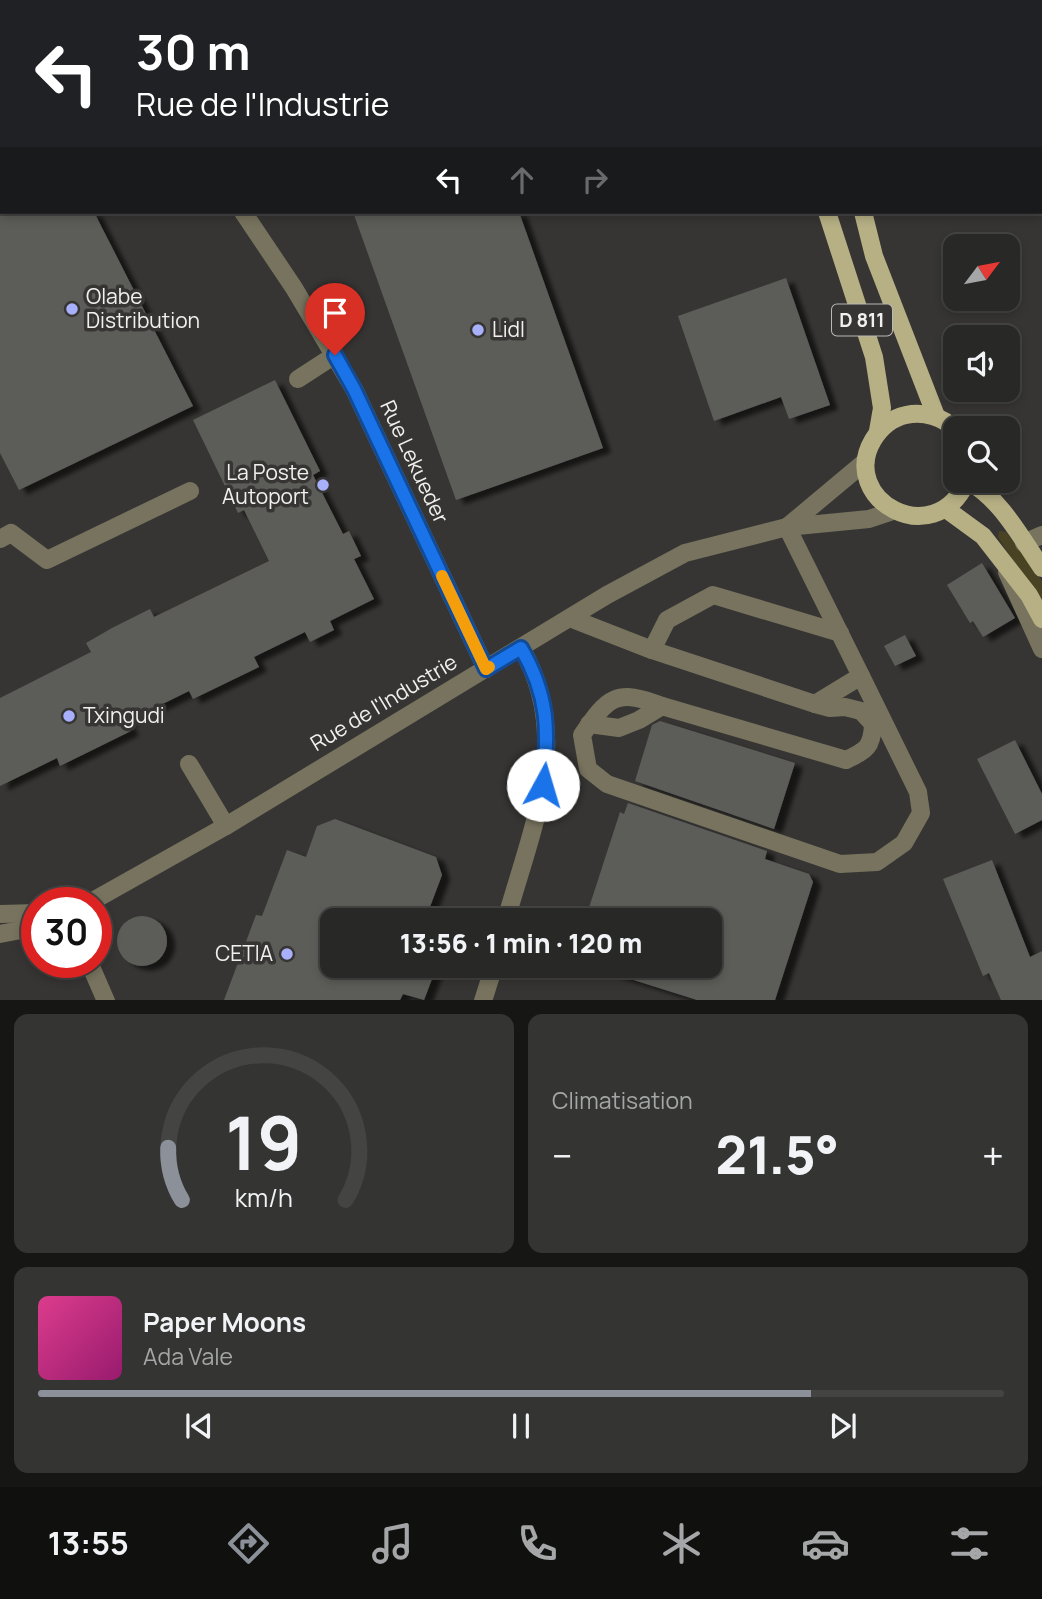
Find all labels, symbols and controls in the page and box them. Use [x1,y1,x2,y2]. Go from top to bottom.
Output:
text: 30 m [136,18,251,85]
icon: left [21,28,112,119]
text: Rue de l'Industrie [136,82,389,126]
icon: left [430,161,468,199]
icon: ahead [503,161,541,199]
icon: right [576,161,614,199]
north arrow [943,234,1020,312]
map controls [943,234,1020,493]
place label: Olabe Distribution [86,282,200,334]
pin [305,283,365,355]
icon: arrive [316,294,354,332]
marker: Olabe Distribution [64,301,80,317]
road number: D 811 [832,304,892,336]
place label: Lidl [492,315,525,343]
marker: Lidl [470,322,486,338]
button: sound [943,325,1020,402]
street label: Rue Lekueder [374,396,456,528]
button: search [943,416,1020,493]
place label: La Poste Autoport [222,458,309,510]
marker: La Poste Autoport [315,477,331,493]
street label: Rue de l'Industrie [305,647,462,757]
place label: Txingudi [83,701,165,729]
marker: Txingudi [61,708,77,724]
position arrow [506,748,580,822]
speed limit sign: 30 [21,887,112,978]
text: 13:56 · 1 min · 120 m [400,925,642,961]
place label: CETIA [215,939,273,967]
marker: CETIA [279,946,295,962]
text: Climatisation [552,1084,693,1116]
text: 19 [225,1092,303,1192]
text: 21.5° [716,1119,839,1190]
text: − [552,1129,573,1181]
text: + [982,1129,1004,1181]
text: km/h [235,1179,293,1214]
text: Paper Moons [143,1304,306,1340]
text: Ada Vale [143,1340,233,1372]
icon: previous [180,1407,218,1445]
icon: pause [502,1407,540,1445]
icon: next [824,1407,862,1445]
icon: directions [224,1519,273,1568]
icon: music [368,1519,417,1568]
icon: phone [513,1519,562,1568]
icon: climate [657,1519,706,1568]
icon: car [801,1519,850,1568]
icon: filters [945,1519,994,1568]
text: 13:55 [48,1521,129,1565]

